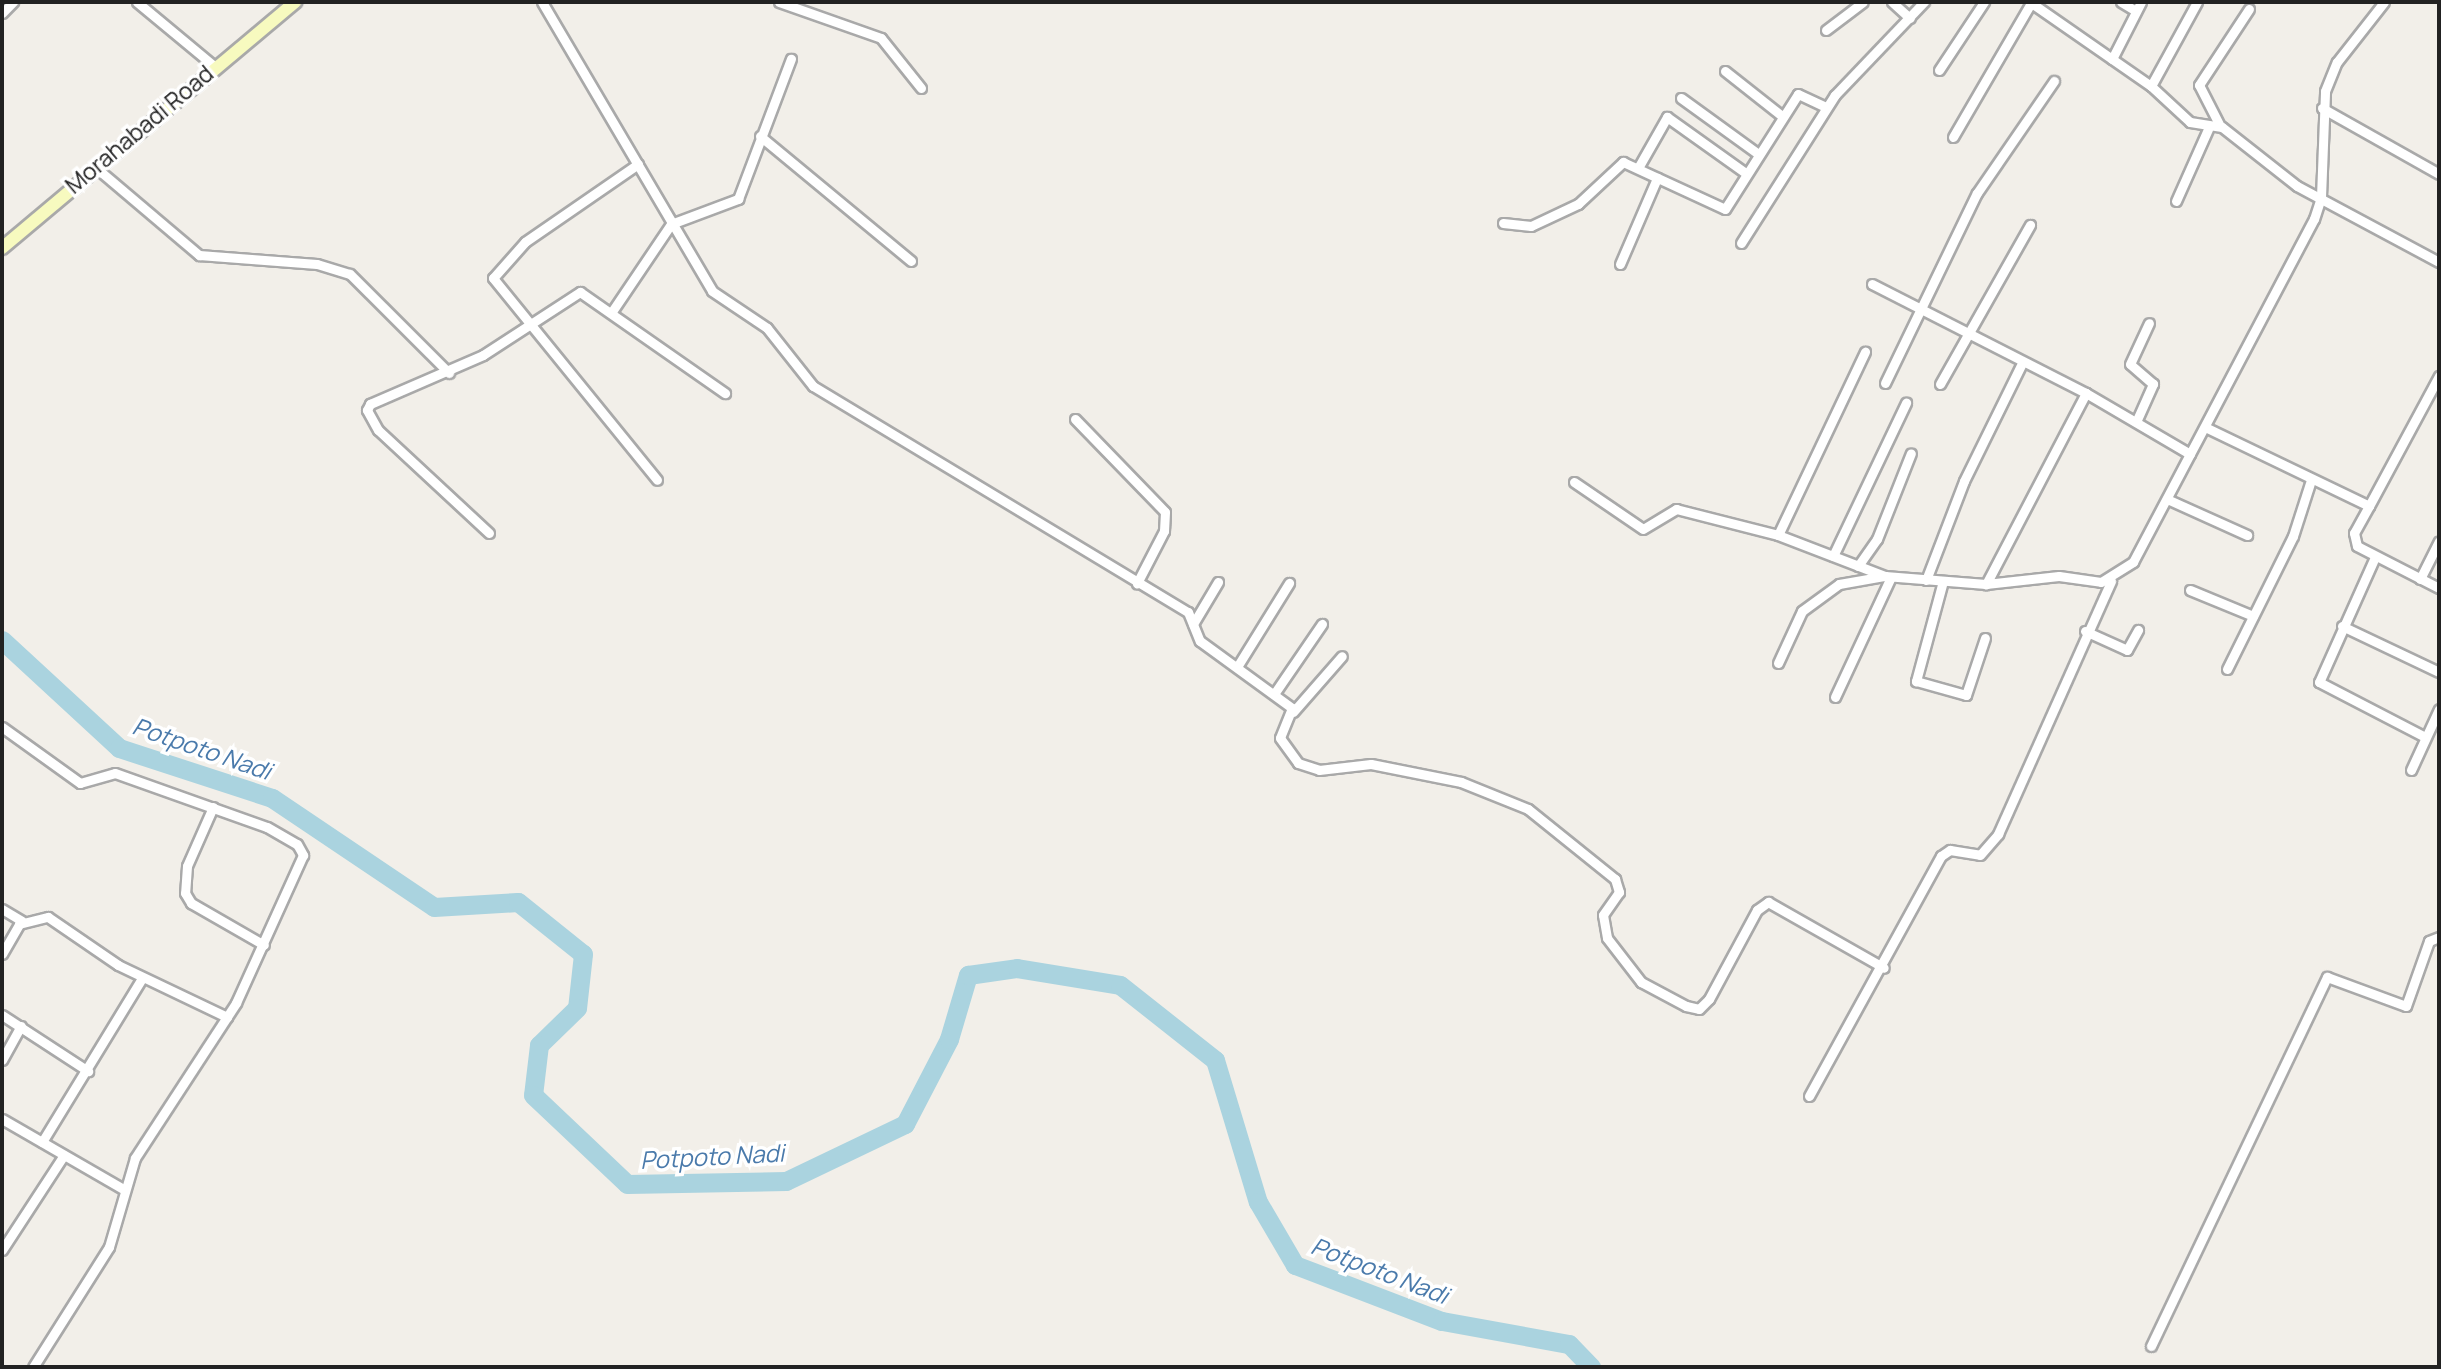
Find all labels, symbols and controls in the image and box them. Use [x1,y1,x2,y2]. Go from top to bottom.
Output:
street label: Morahabadi Road [59,59,219,199]
water label: Potpoto Nadi [129,711,275,785]
water label: Potpoto Nadi [639,1138,785,1174]
water label: Potpoto Nadi [1307,1231,1453,1309]

